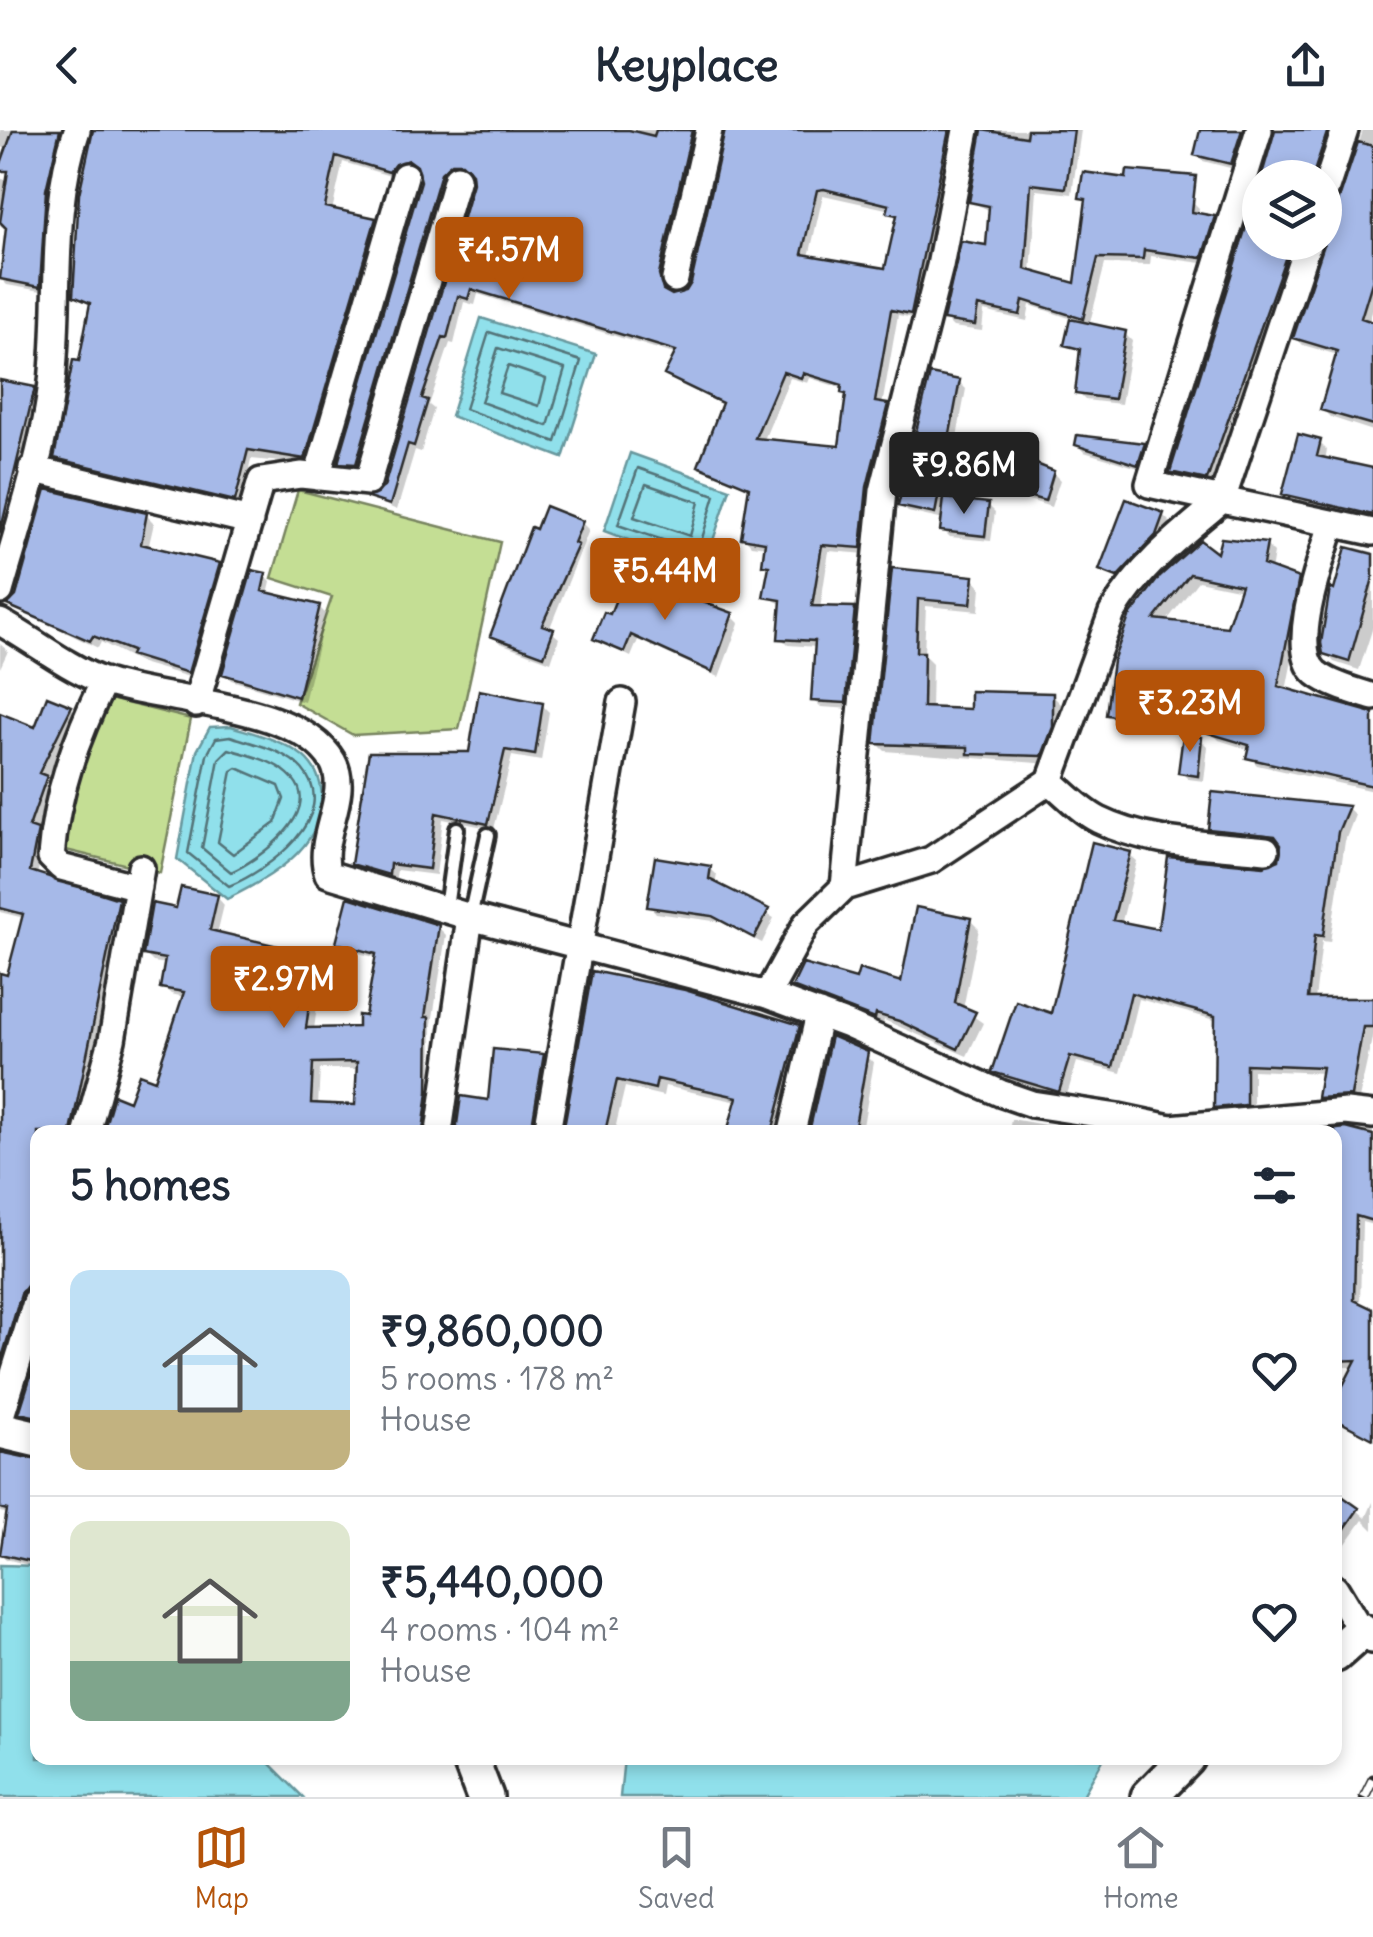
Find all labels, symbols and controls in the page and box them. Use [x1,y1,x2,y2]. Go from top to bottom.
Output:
text: Keyplace [594,37,779,93]
icon: back [40,38,95,93]
icon: share [1278,38,1333,93]
map controls [1242,160,1342,260]
button: layers [1242,160,1342,260]
pin: ₹4.57M [428,217,590,302]
text: ₹4.57M [457,229,561,270]
pin: ₹9.86M [883,432,1045,517]
text: ₹9.86M [911,444,1017,485]
pin: ₹5.44M [584,538,746,623]
text: ₹5.44M [612,550,718,591]
pin: ₹3.23M [1109,670,1271,755]
text: ₹3.23M [1138,682,1242,723]
pin: ₹2.97M [203,946,365,1031]
text: ₹2.97M [233,958,335,999]
icon: filters [1247,1158,1302,1213]
text: 5 homes [70,1159,231,1211]
text: ₹9,860,000 [380,1305,604,1357]
icon: home [150,1310,270,1430]
icon: heart [1247,1343,1302,1398]
text: 5 rooms · 178 m² [380,1358,614,1399]
text: House [380,1399,471,1440]
text: ₹5,440,000 [380,1556,604,1608]
icon: home [150,1561,270,1681]
icon: heart [1247,1594,1302,1649]
text: 4 rooms · 104 m² [380,1609,620,1650]
text: House [380,1650,471,1691]
tab: Map [194,1820,249,1916]
tab: Saved [638,1820,715,1916]
tab: Home [1103,1820,1179,1916]

